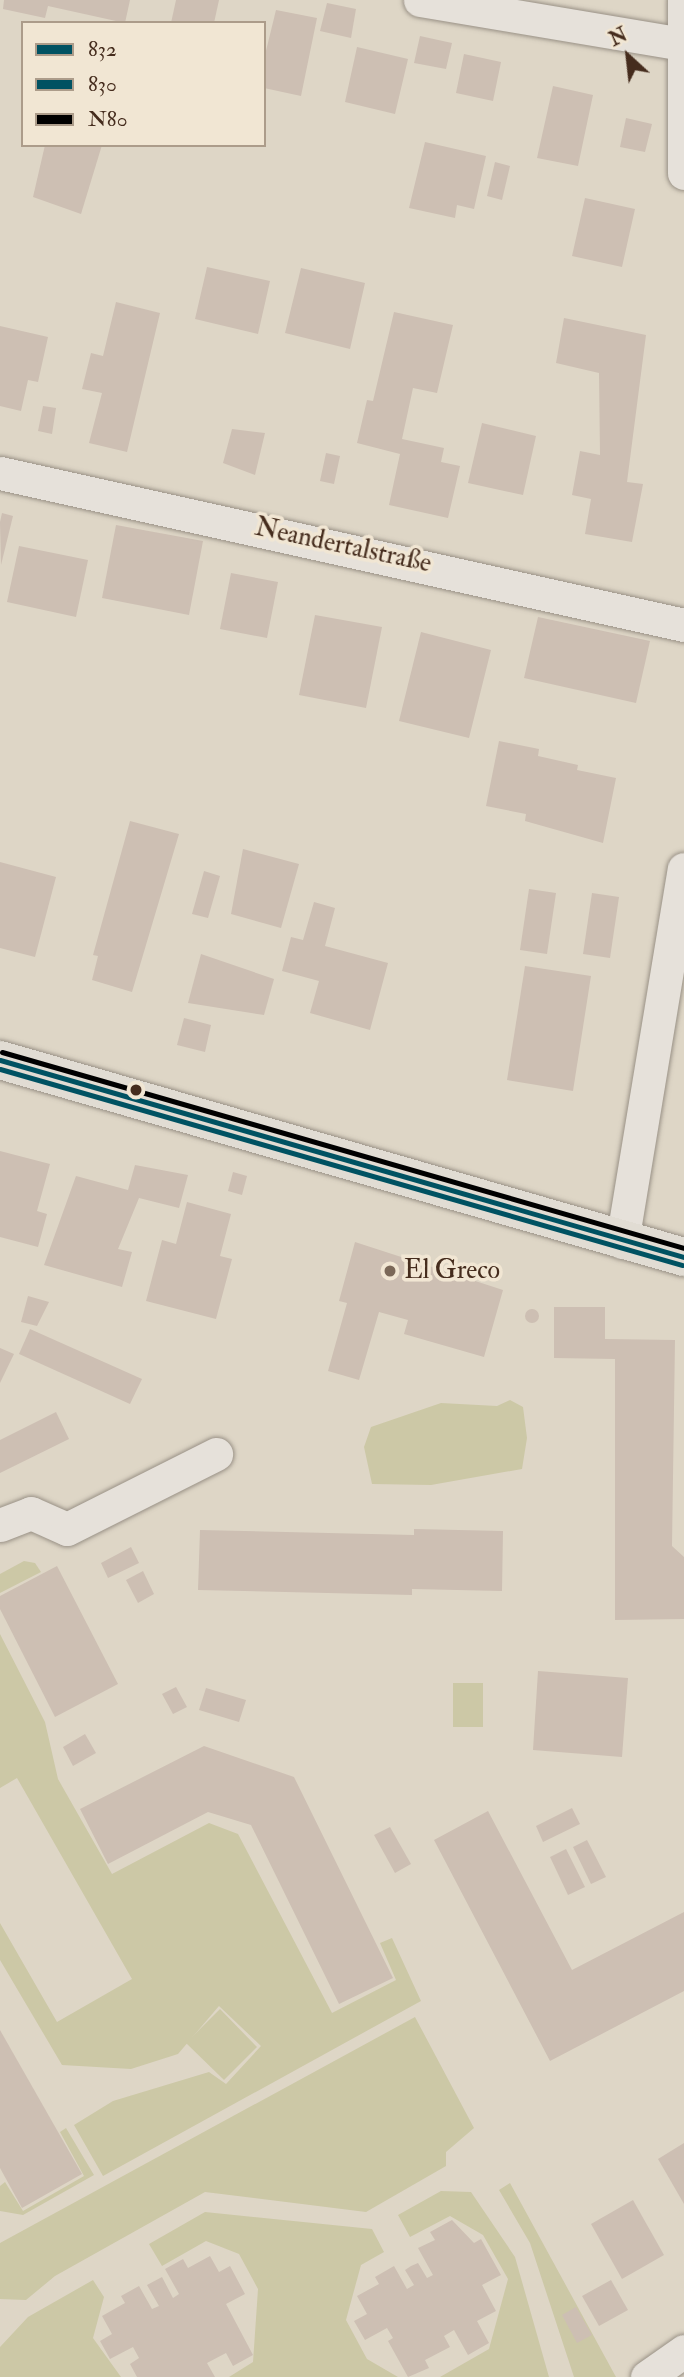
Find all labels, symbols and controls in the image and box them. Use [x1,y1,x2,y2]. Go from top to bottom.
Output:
legend [21,21,266,147]
north arrow [593,21,663,91]
text: N [605,23,631,52]
text: 832 [88,36,117,63]
text: 830 [88,71,117,98]
text: N80 [88,106,127,133]
street label: Neandertalstraße [252,512,434,580]
unlabelled marker [129,1083,143,1097]
place label: El Greco [404,1255,500,1287]
marker: El Greco [382,1263,398,1279]

